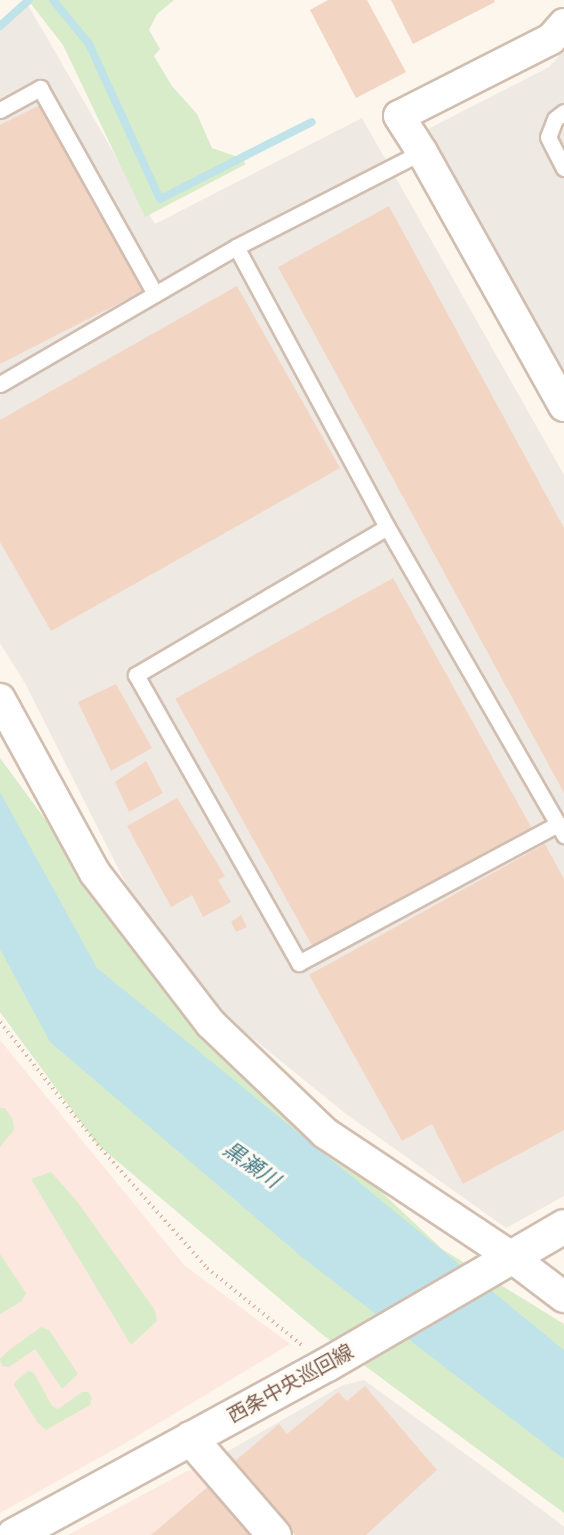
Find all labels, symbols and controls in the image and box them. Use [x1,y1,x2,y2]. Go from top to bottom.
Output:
water label: 黒瀬川 [219,1136,285,1192]
street label: 西条中央巡回線 [223,1339,357,1427]

